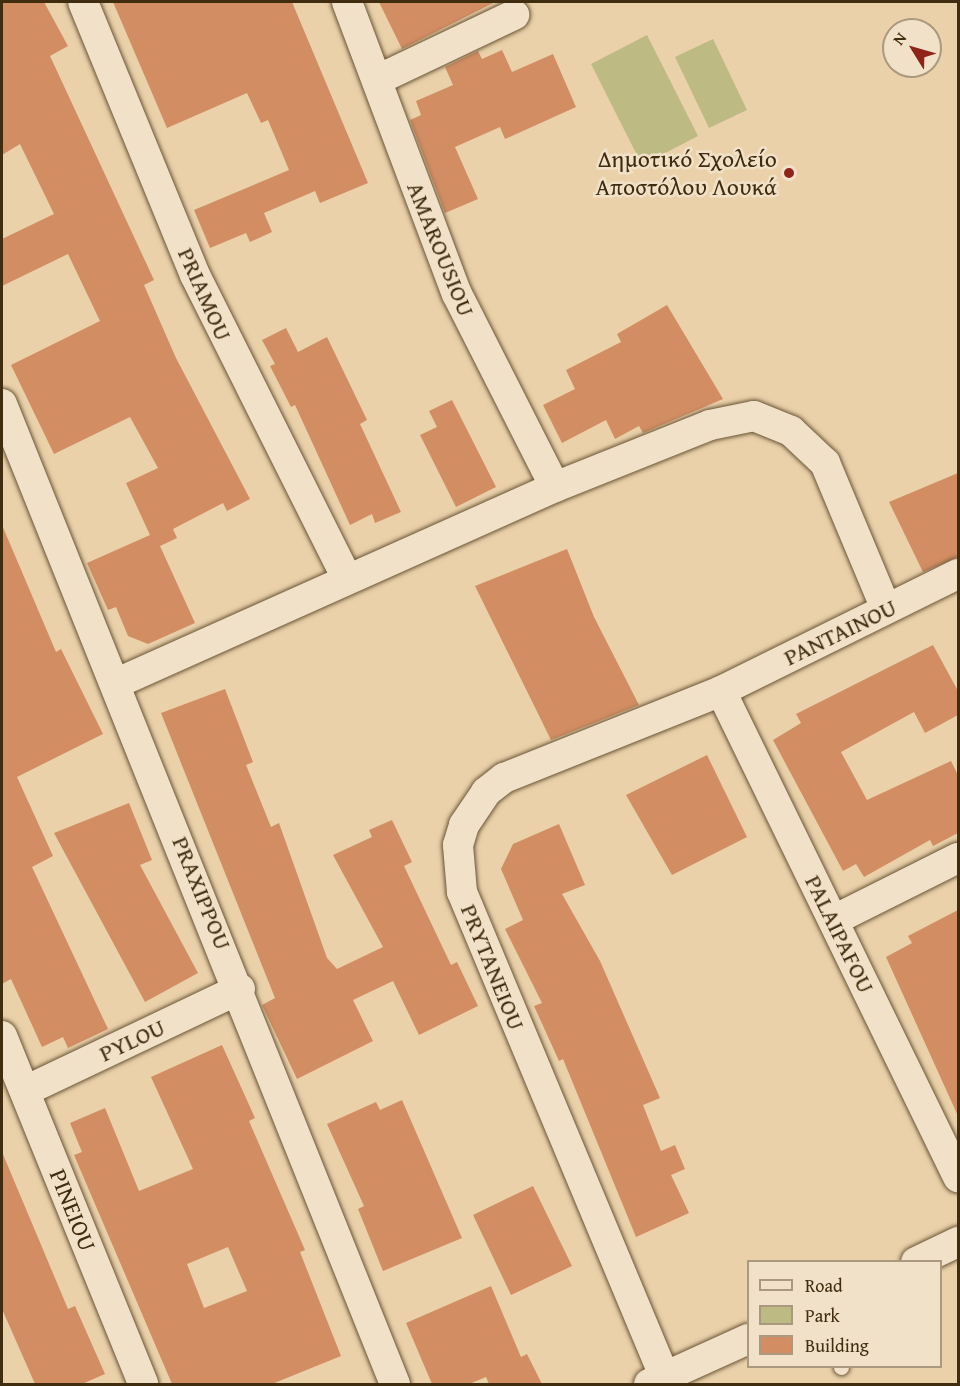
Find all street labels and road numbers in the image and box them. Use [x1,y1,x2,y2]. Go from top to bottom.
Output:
street label: AMAROUSIOU [401,178,481,320]
street label: PRIAMOU [172,243,238,345]
street label: PANTAINOU [779,592,901,672]
street label: PRAXIPPOU [166,832,238,954]
street label: PALAIPAFOU [799,870,881,998]
street label: PRYTANEIOU [455,900,531,1034]
street label: PYLOU [94,1012,170,1068]
street label: PINEIOU [44,1165,102,1255]

